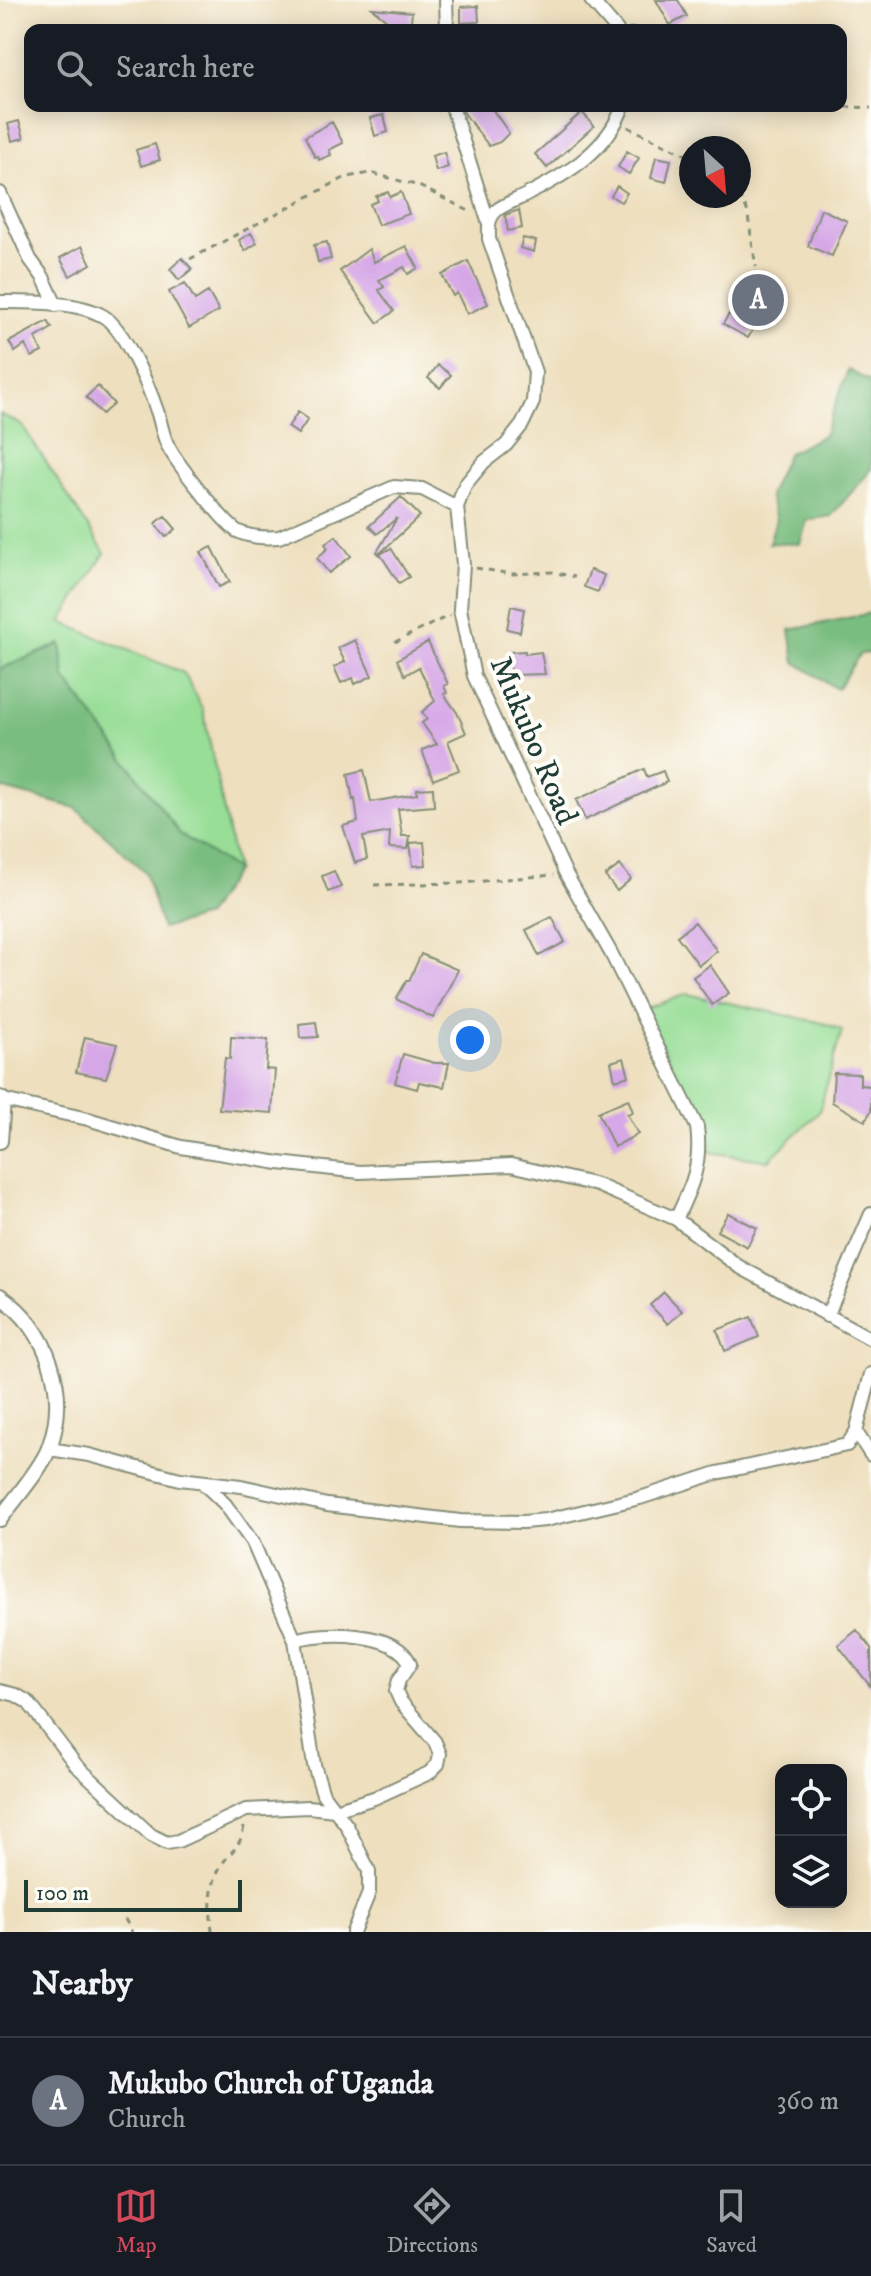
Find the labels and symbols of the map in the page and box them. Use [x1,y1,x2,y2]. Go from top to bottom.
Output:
north arrow [679,136,751,208]
pin: A [732,270,784,330]
street label: Mukubo Road [480,651,587,831]
your location [450,1020,490,1060]
scale bar [24,1876,242,1912]

